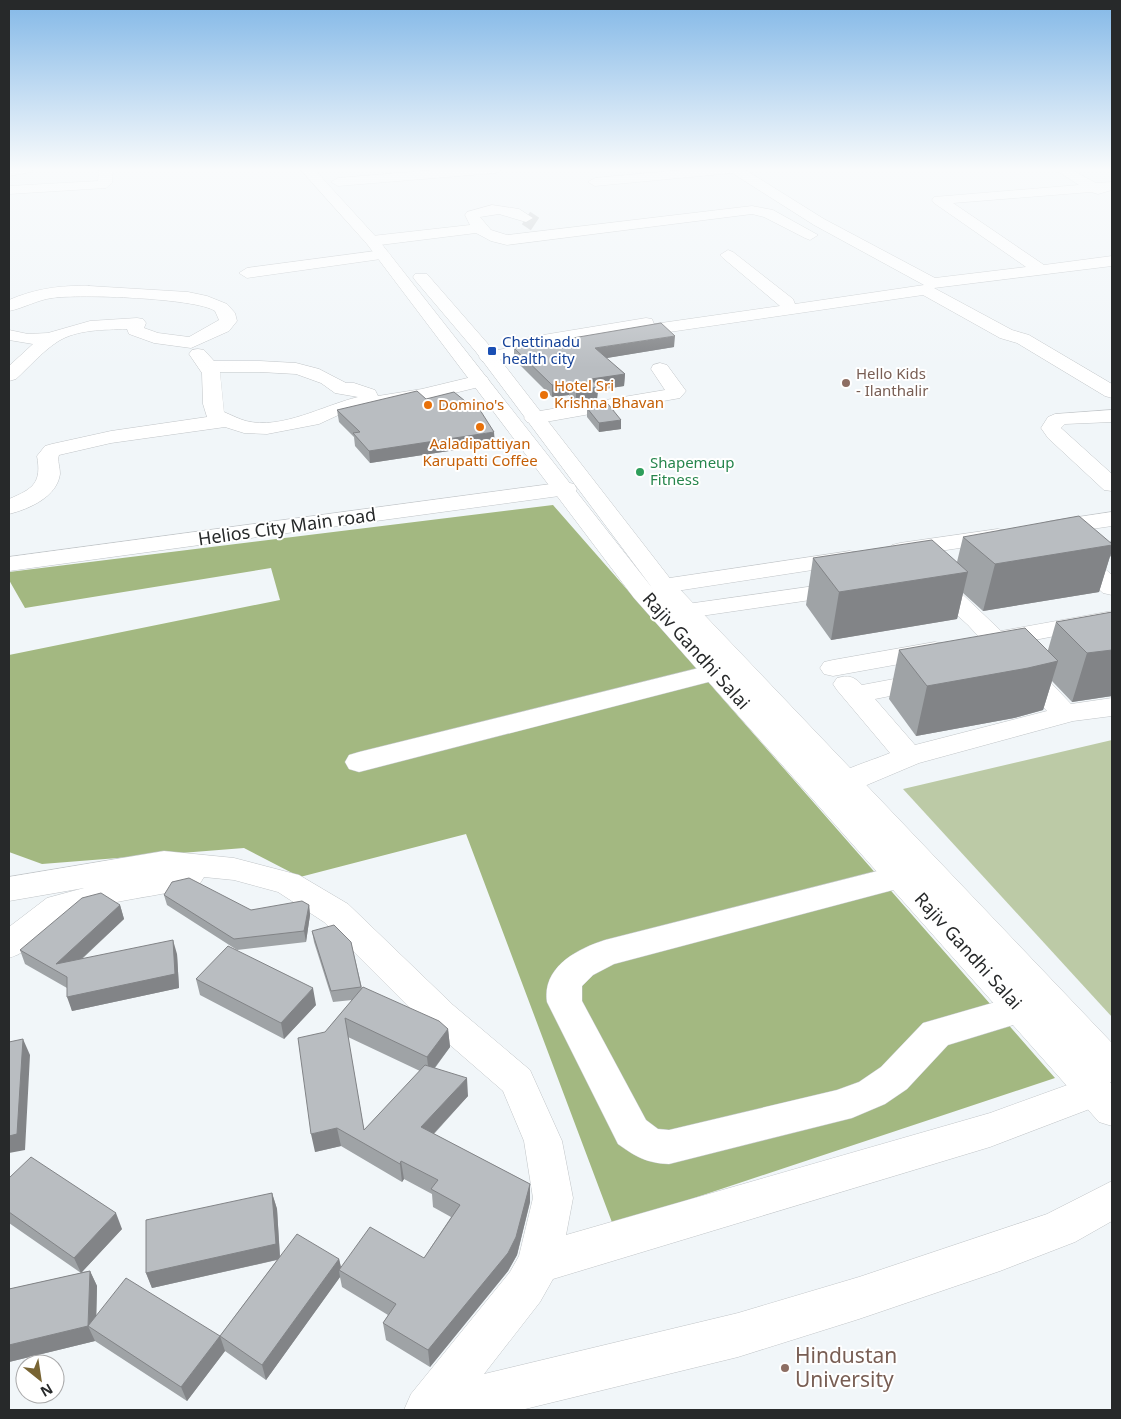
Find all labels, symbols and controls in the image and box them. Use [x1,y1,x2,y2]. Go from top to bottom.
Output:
place label: Chettinadu health city [502,331,580,368]
marker: Chettinadu health city [486,345,498,357]
place label: Hello Kids - Ilanthalir [856,363,928,400]
place label: Hotel Sri Krishna Bhavan [554,375,664,412]
marker: Hello Kids - Ilanthalir [840,377,852,389]
marker: Hotel Sri Krishna Bhavan [538,389,550,401]
place label: Domino's [438,394,504,414]
marker: Domino's [422,399,434,411]
marker: Aaladipattiyan Karupatti Coffee [474,421,486,433]
place label: Aaladipattiyan Karupatti Coffee [422,433,538,470]
place label: Shapemeup Fitness [650,452,735,489]
marker: Shapemeup Fitness [634,466,646,478]
street label: Helios City Main road [196,502,377,550]
street label: Rajiv Gandhi Salai [638,587,756,714]
street label: Rajiv Gandhi Salai [910,887,1028,1014]
place label: Hindustan University [795,1341,897,1393]
north arrow [15,1354,65,1404]
marker: Hindustan University [779,1362,791,1374]
text: N [37,1380,56,1402]

